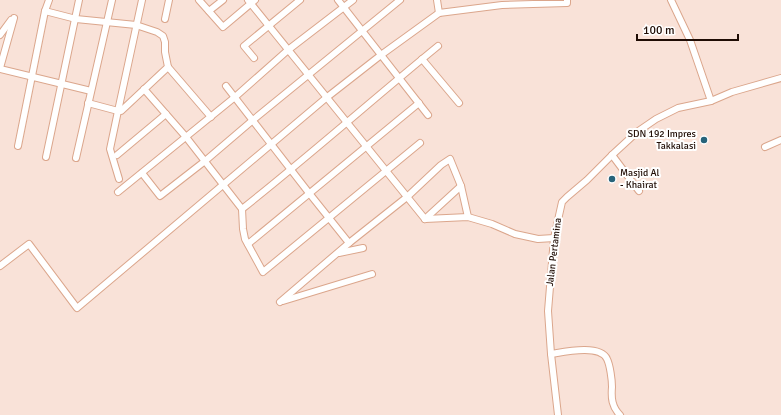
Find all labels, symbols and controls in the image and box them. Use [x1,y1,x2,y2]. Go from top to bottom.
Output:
scale bar [637,16,738,42]
text: 100 m [643,23,675,38]
place label: SDN 192 Impres Takkalasi [627,128,697,152]
marker: SDN 192 Impres Takkalasi [699,135,709,145]
place label: Masjid Al - Khairat [620,167,660,191]
marker: Masjid Al - Khairat [607,174,617,184]
street label: Jalan Pertamina [544,217,564,287]

